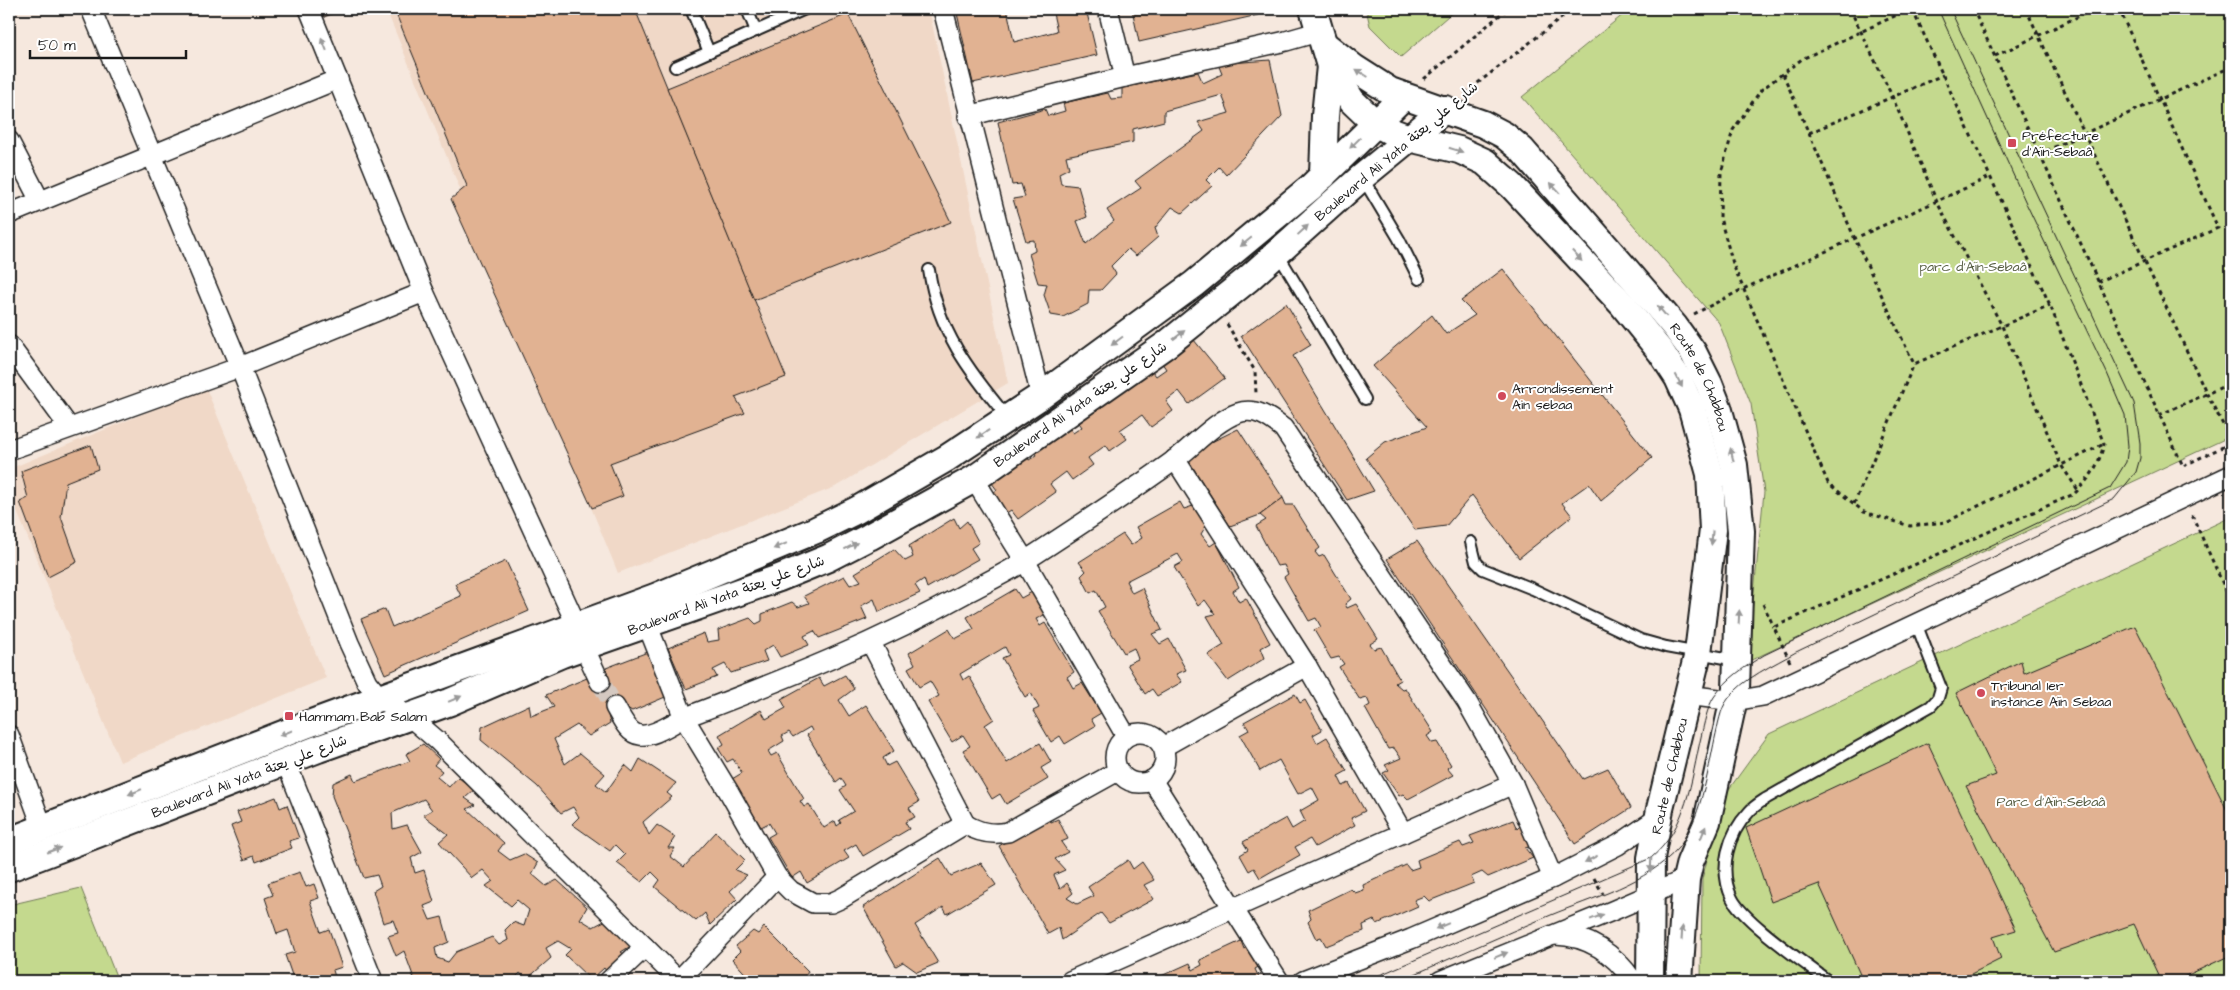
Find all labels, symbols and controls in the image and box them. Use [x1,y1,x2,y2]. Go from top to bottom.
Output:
scale bar [30,28,186,60]
text: 50 m [38,35,76,56]
one-way arrow [319,37,327,51]
one-way arrow [1356,68,1369,78]
street label: Boulevard Ali Yata شارع علي يعتة [1311,77,1484,228]
place label: Préfecture d'Aïn-Sebaâ [2022,126,2099,162]
one-way arrow [1350,137,1362,149]
marker: Préfecture d'Aïn-Sebaâ [2006,137,2018,149]
one-way arrow [1449,147,1464,155]
one-way arrow [1550,182,1561,195]
one-way arrow [1297,224,1309,236]
one-way arrow [1240,237,1253,248]
one-way arrow [1571,249,1583,261]
park label: parc d'Aïn-Sebaâ [1919,257,2027,277]
one-way arrow [1656,305,1667,318]
street label: Route de Chabbou [1664,319,1733,434]
one-way arrow [1172,329,1185,340]
one-way arrow [1110,336,1124,346]
street label: Boulevard Ali Yata شارع علي يعتة [990,337,1173,474]
one-way arrow [1675,374,1683,388]
place label: Arrondissement Ain sebaa [1512,379,1614,415]
marker: Arrondissement Ain sebaa [1496,390,1508,402]
one-way arrow [977,429,990,438]
one-way arrow [1728,448,1736,463]
one-way arrow [1708,531,1716,547]
one-way arrow [773,542,787,550]
one-way arrow [844,542,859,550]
street label: Boulevard Ali Yata شارع علي يعتة [625,551,828,643]
one-way arrow [1736,609,1744,625]
place label: Tribunal 1er instance Aïn Sebaa [1991,676,2111,712]
marker: Tribunal 1er instance Aïn Sebaa [1975,687,1987,699]
one-way arrow [448,695,463,703]
place label: Hammam Bab Salam [299,707,427,727]
marker: Hammam Bab Salam [283,710,295,722]
street label: Route de Chabbou [1647,716,1693,836]
one-way arrow [278,729,293,737]
street label: Boulevard Ali Yata شارع علي يعتة [149,730,351,825]
one-way arrow [127,789,142,796]
park label: Parc d'Aïn-Sebaâ [1997,792,2105,812]
one-way arrow [1699,826,1707,840]
one-way arrow [47,846,62,854]
one-way arrow [1583,855,1598,863]
one-way arrow [1647,858,1655,874]
one-way arrow [1590,913,1605,921]
one-way arrow [1435,922,1449,930]
one-way arrow [1679,924,1687,940]
one-way arrow [1494,951,1508,959]

